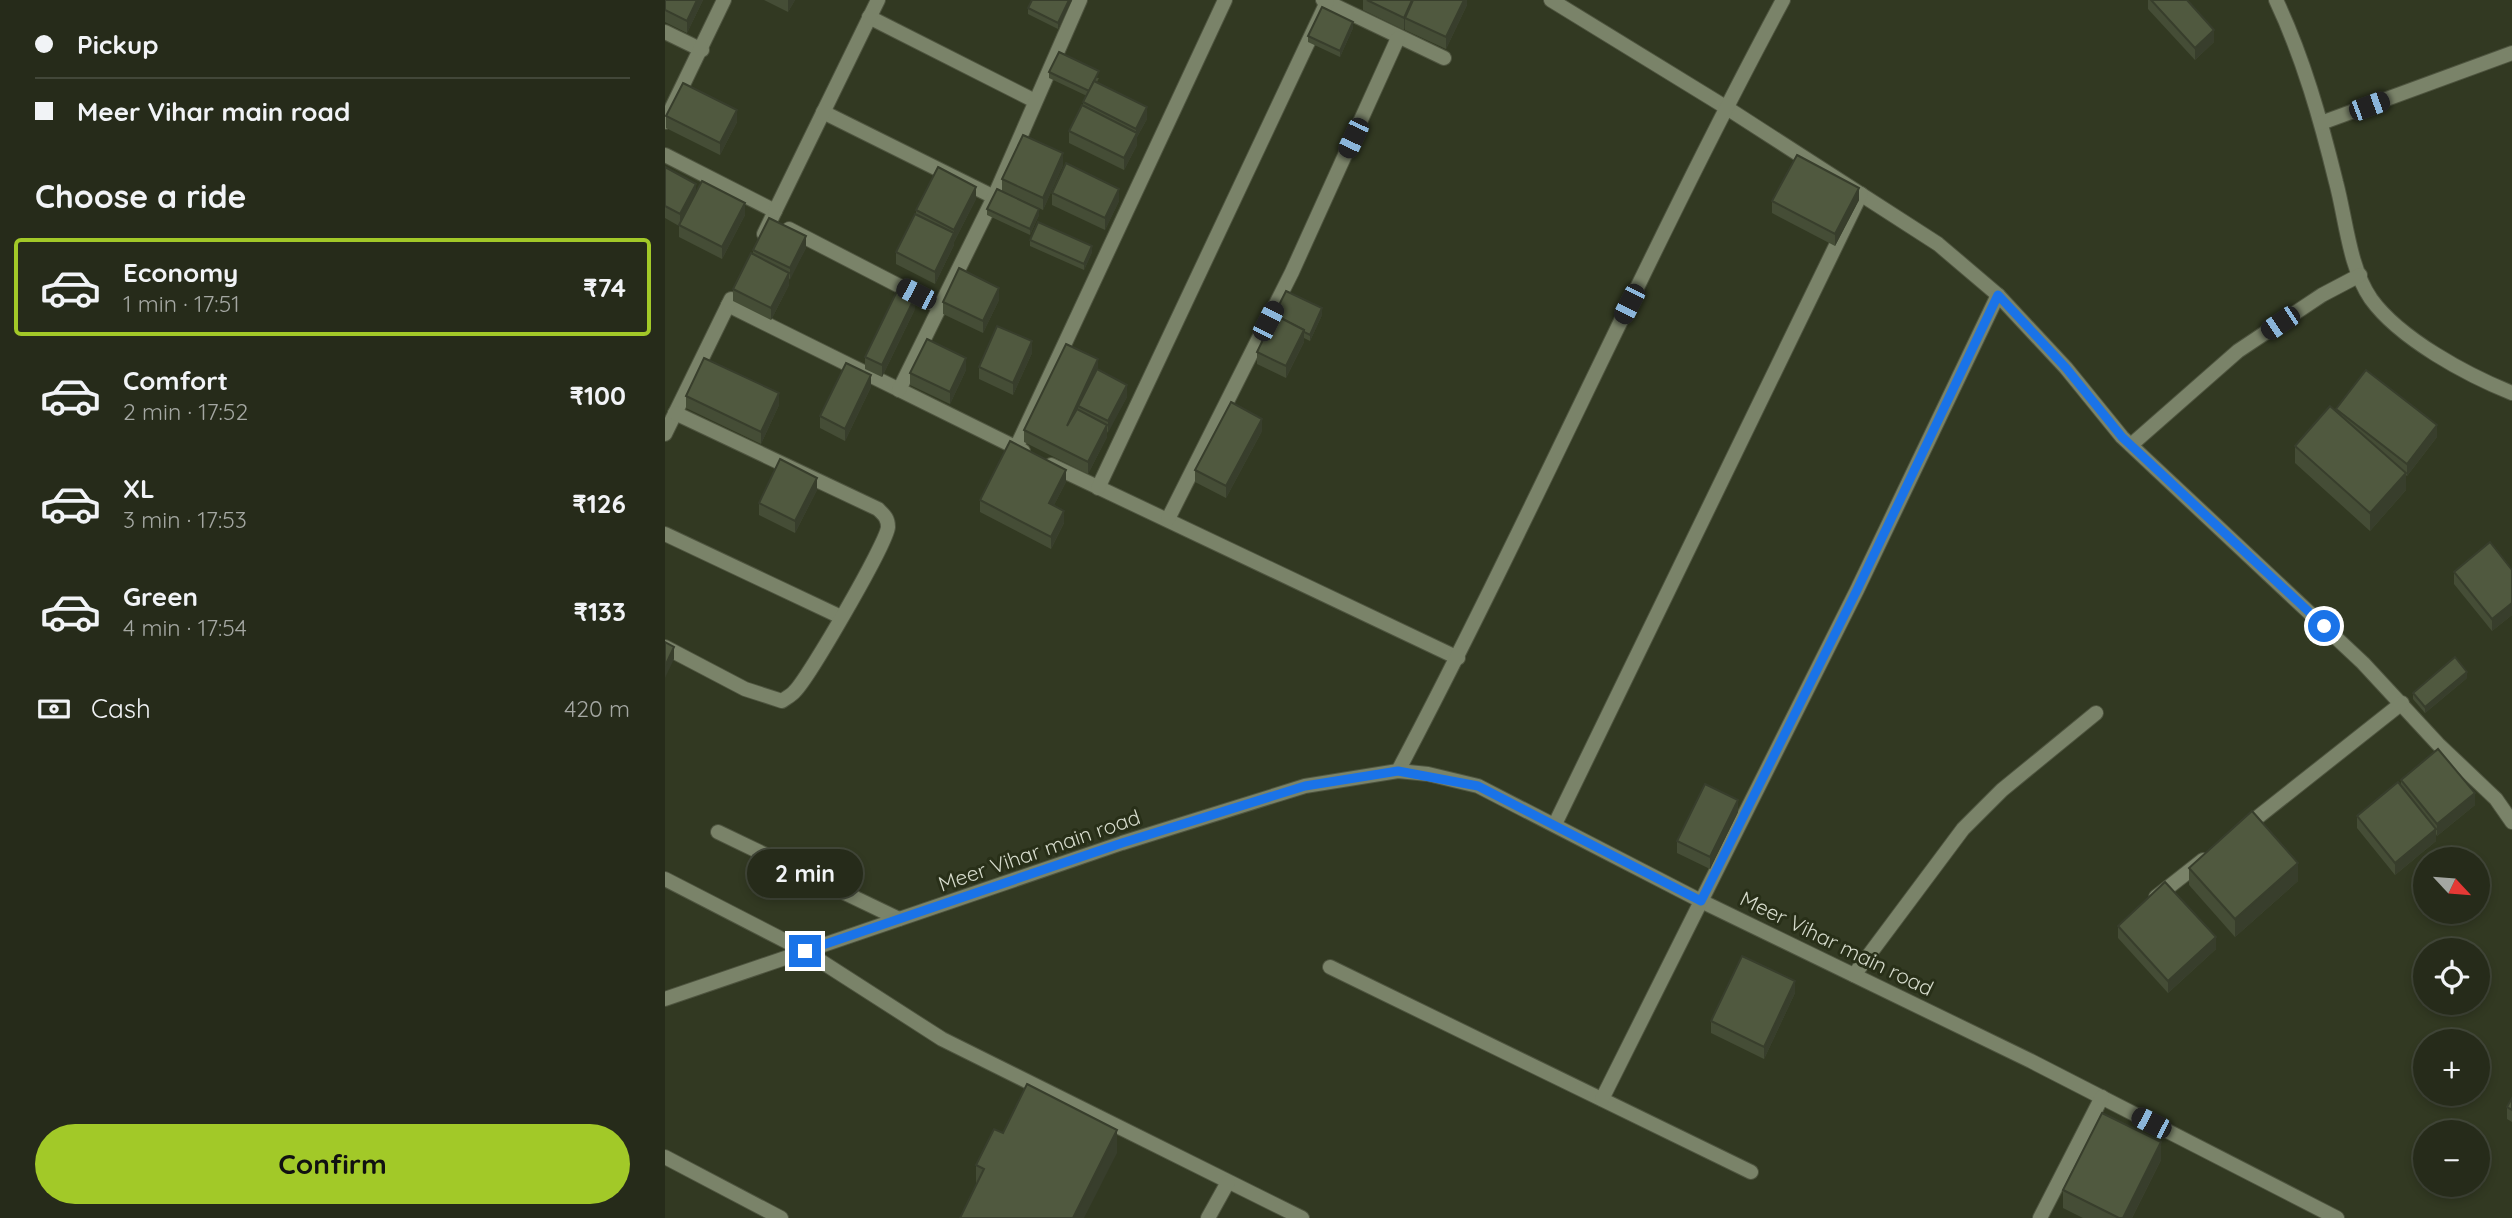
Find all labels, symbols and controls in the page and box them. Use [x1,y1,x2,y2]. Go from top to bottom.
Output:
text: Pickup [77,28,159,61]
car [2346,89,2393,123]
text: Meer Vihar main road [77,95,350,128]
car [1335,115,1372,161]
text: Choose a ride [35,176,247,216]
icon: car [39,256,102,319]
text: Economy [123,256,238,289]
text: ₹74 [583,271,626,304]
car [893,275,940,313]
car [1611,281,1648,327]
text: 1 min · 17:51 [123,289,240,318]
car [1250,298,1287,344]
car [2257,303,2304,343]
icon: car [39,364,102,427]
text: Comfort [123,364,228,397]
text: ₹100 [570,379,626,412]
text: 2 min · 17:52 [123,397,248,426]
icon: car [39,472,102,535]
text: XL [123,472,155,505]
text: ₹126 [572,487,626,520]
text: 3 min · 17:53 [123,505,247,534]
icon: car [39,580,102,643]
text: Green [123,580,198,613]
text: ₹133 [574,595,626,628]
route start [2308,610,2340,642]
text: 4 min · 17:54 [123,613,247,642]
icon: cash [35,690,73,728]
text: Cash [91,692,151,725]
text: 420 m [564,694,630,723]
street label: Meer Vihar main road [935,803,1143,897]
north arrow [2413,847,2490,924]
map controls [2413,847,2490,1197]
callout: 2 min [747,850,863,898]
text: 2 min [775,859,835,888]
street label: Meer Vihar main road [1736,885,1938,1001]
route end [789,935,821,967]
button: locate [2413,938,2490,1015]
button: + [2413,1029,2490,1106]
car [2128,1104,2175,1142]
button: − [2413,1120,2490,1197]
button: Confirm [35,1124,630,1204]

